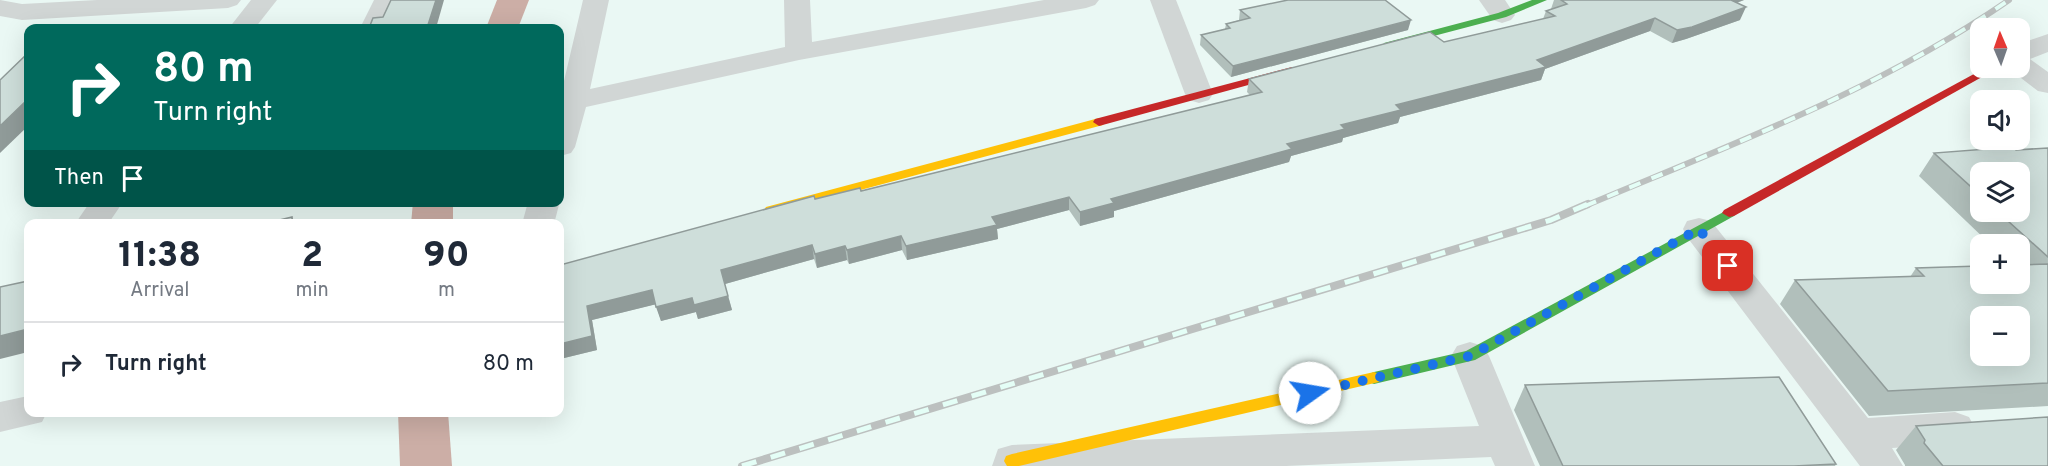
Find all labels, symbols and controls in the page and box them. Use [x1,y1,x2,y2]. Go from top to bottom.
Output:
north arrow [1970,18,2030,78]
map controls [1970,18,2030,366]
text: 80 m [153,44,254,97]
icon: right [54,48,132,126]
button: sound [1970,90,2030,150]
text: Turn right [153,96,272,130]
icon: arrive [116,162,149,195]
button: layers [1970,162,2030,222]
text: Then [54,165,104,192]
text: 11:38 [118,234,201,280]
text: 2 [301,234,323,280]
text: 90 [423,234,470,280]
button: + [1970,234,2030,294]
pin [1702,240,1753,291]
icon: arrive [1711,249,1744,282]
text: Arrival [130,278,190,304]
text: min [296,278,329,304]
text: m [438,278,455,304]
button: − [1970,306,2030,366]
icon: right [54,348,87,381]
text: Turn right [105,351,207,378]
text: 80 m [483,351,534,378]
position arrow [1278,361,1342,425]

